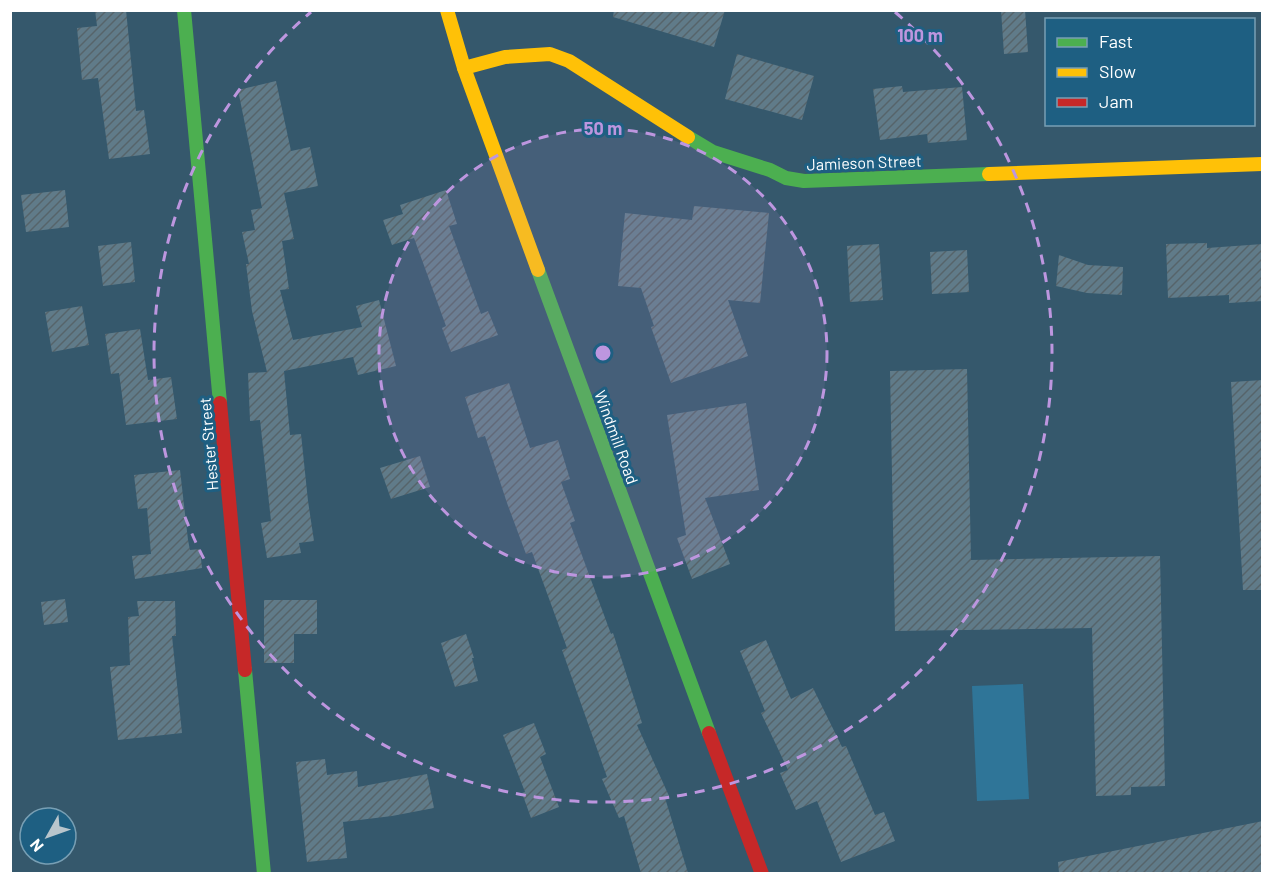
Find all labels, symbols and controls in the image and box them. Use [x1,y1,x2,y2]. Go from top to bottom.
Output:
legend [1045,18,1255,126]
text: 100 m [897,24,943,46]
text: Fast [1099,30,1133,52]
text: Slow [1099,60,1136,82]
text: Jam [1099,90,1133,112]
text: 50 m [584,117,622,139]
street label: Jamieson Street [806,150,922,174]
centre of rings [593,343,613,363]
street label: Windmill Road [591,387,643,487]
street label: Hester Street [194,397,222,491]
north arrow [18,806,78,866]
text: N [25,836,47,856]

